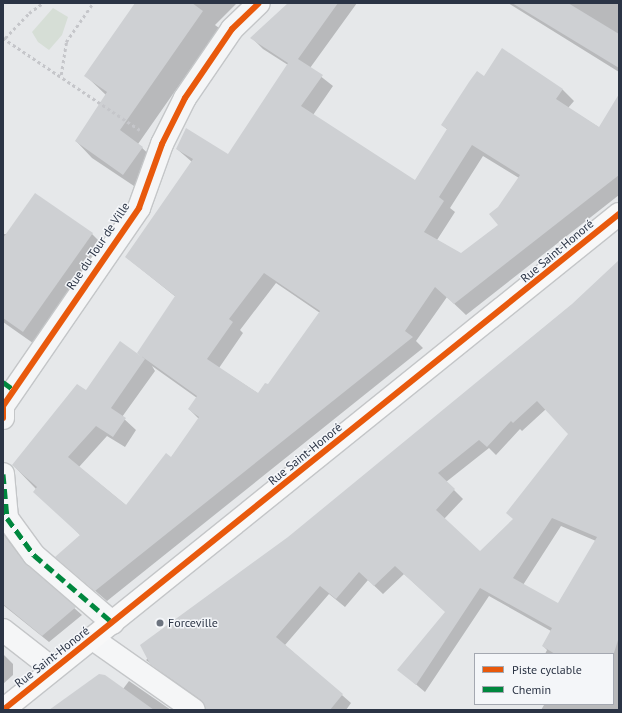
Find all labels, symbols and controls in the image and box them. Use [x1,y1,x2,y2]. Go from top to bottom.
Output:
street label: Rue du Tour de Ville [63,199,133,293]
street label: Rue Saint-Honoré [518,216,596,286]
street label: Rue Saint-Honoré [265,420,345,488]
place label: Forceville [168,616,218,630]
marker: Forceville [155,618,165,628]
street label: Rue Saint-Honoré [12,623,92,691]
legend [474,653,614,705]
text: Piste cyclable [512,662,582,677]
text: Chemin [512,682,551,697]

